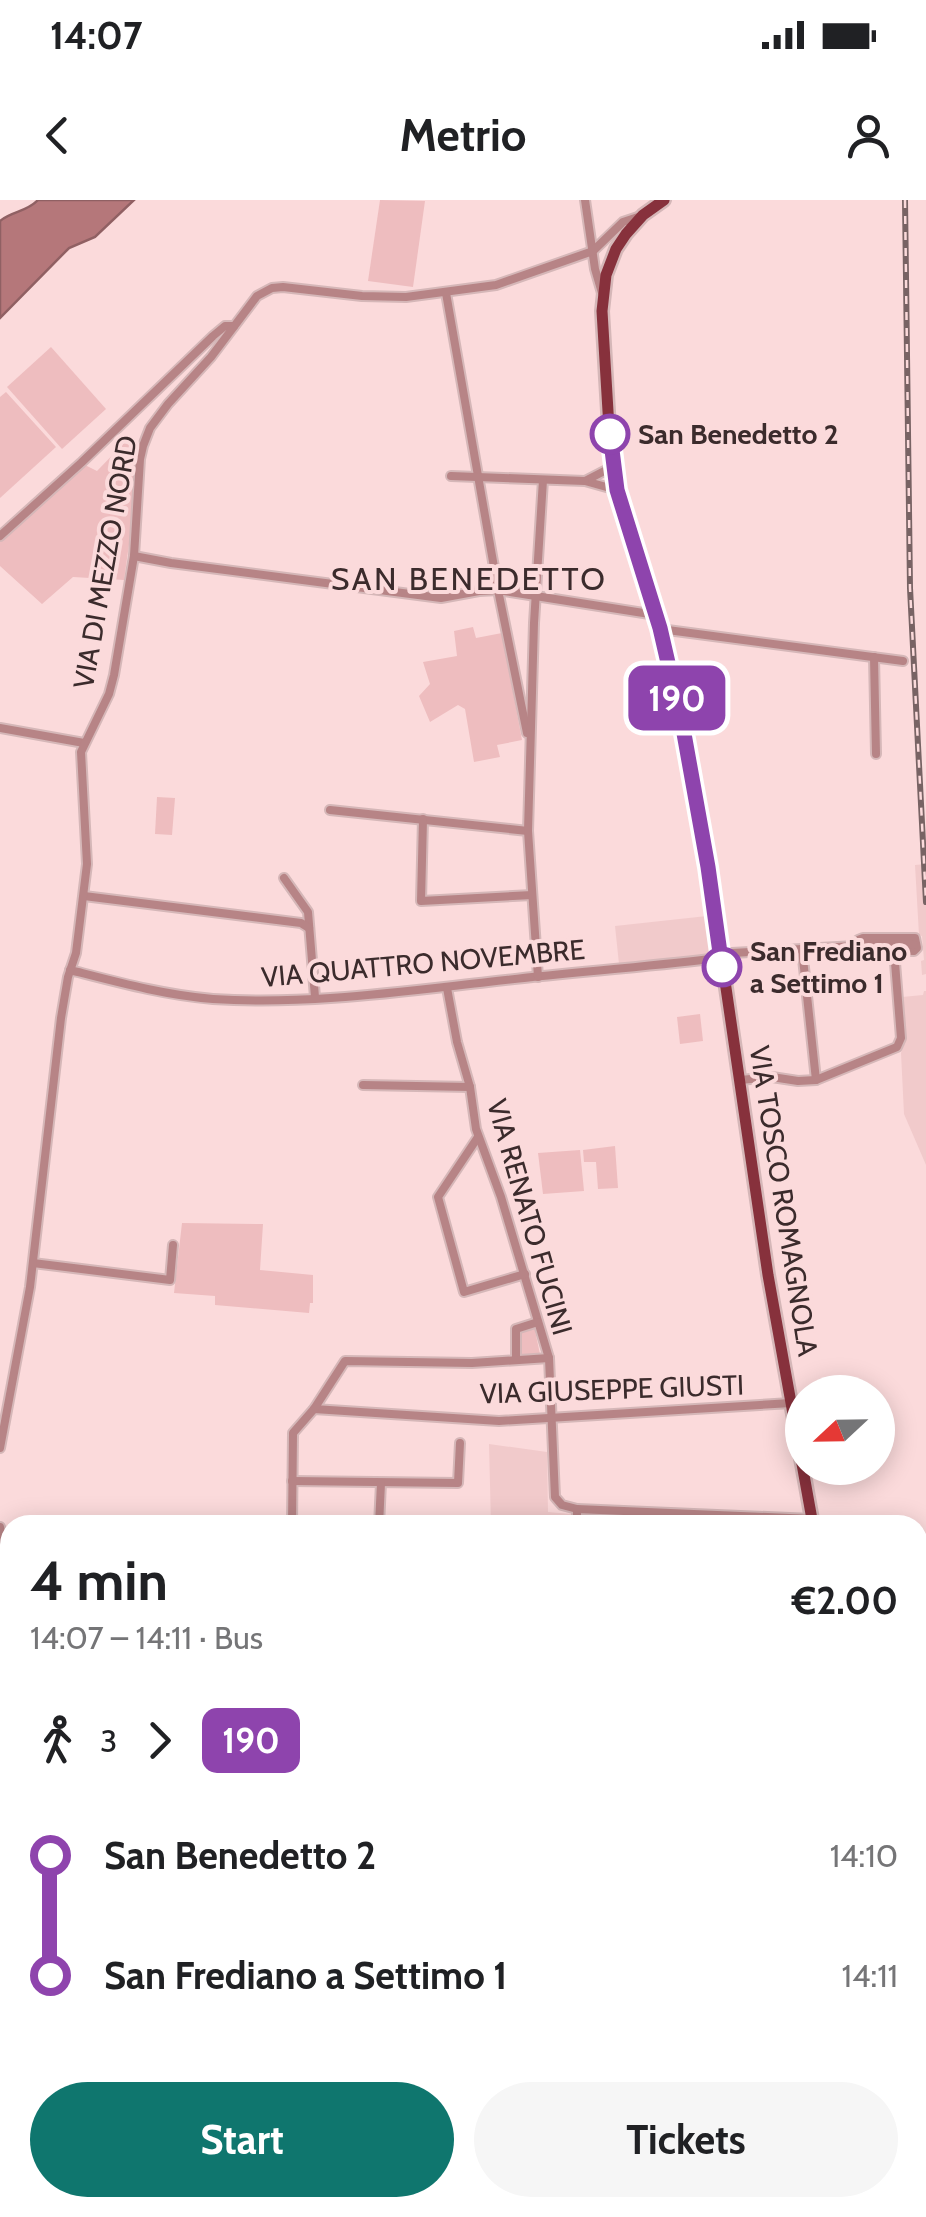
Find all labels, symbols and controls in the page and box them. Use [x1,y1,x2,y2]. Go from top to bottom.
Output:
text: 14:07 [50,12,142,59]
icon: back [30,108,85,163]
text: Metrio [400,108,526,162]
icon: person [841,108,896,163]
marker: San Benedetto 2 [591,415,629,453]
place label: San Benedetto 2 [638,417,839,451]
street label: VIA DI MEZZO NORD [66,433,144,691]
district label: SAN BENEDETTO [331,559,607,598]
line badge: 190 [620,666,734,730]
text: 190 [648,677,706,720]
street label: VIA QUATTRO NOVEMBRE [260,932,586,994]
place label: San Frediano a Settimo 1 [750,934,907,1000]
marker: San Frediano a Settimo 1 [703,948,741,986]
street label: VIA TOSCO ROMAGNOLA [743,1043,825,1359]
street label: VIA RENATO FUCINI [480,1095,580,1339]
street label: VIA GIUSEPPE GIUSTI [479,1367,745,1411]
north arrow [785,1375,895,1485]
map controls [785,1375,895,1485]
text: 4 min [30,1547,168,1614]
text: €2.00 [792,1577,898,1624]
text: 14:07 – 14:11 · Bus [30,1618,263,1657]
icon: walk [30,1713,85,1768]
icon: forward [132,1713,187,1768]
text: 190 [222,1719,280,1762]
text: 3 [100,1721,117,1760]
text: San Benedetto 2 [104,1832,376,1879]
text: 14:10 [830,1836,898,1875]
text: San Frediano a Settimo 1 [104,1952,507,1999]
text: 14:11 [842,1956,898,1995]
button: Start [30,2082,454,2197]
button: Tickets [474,2082,898,2197]

